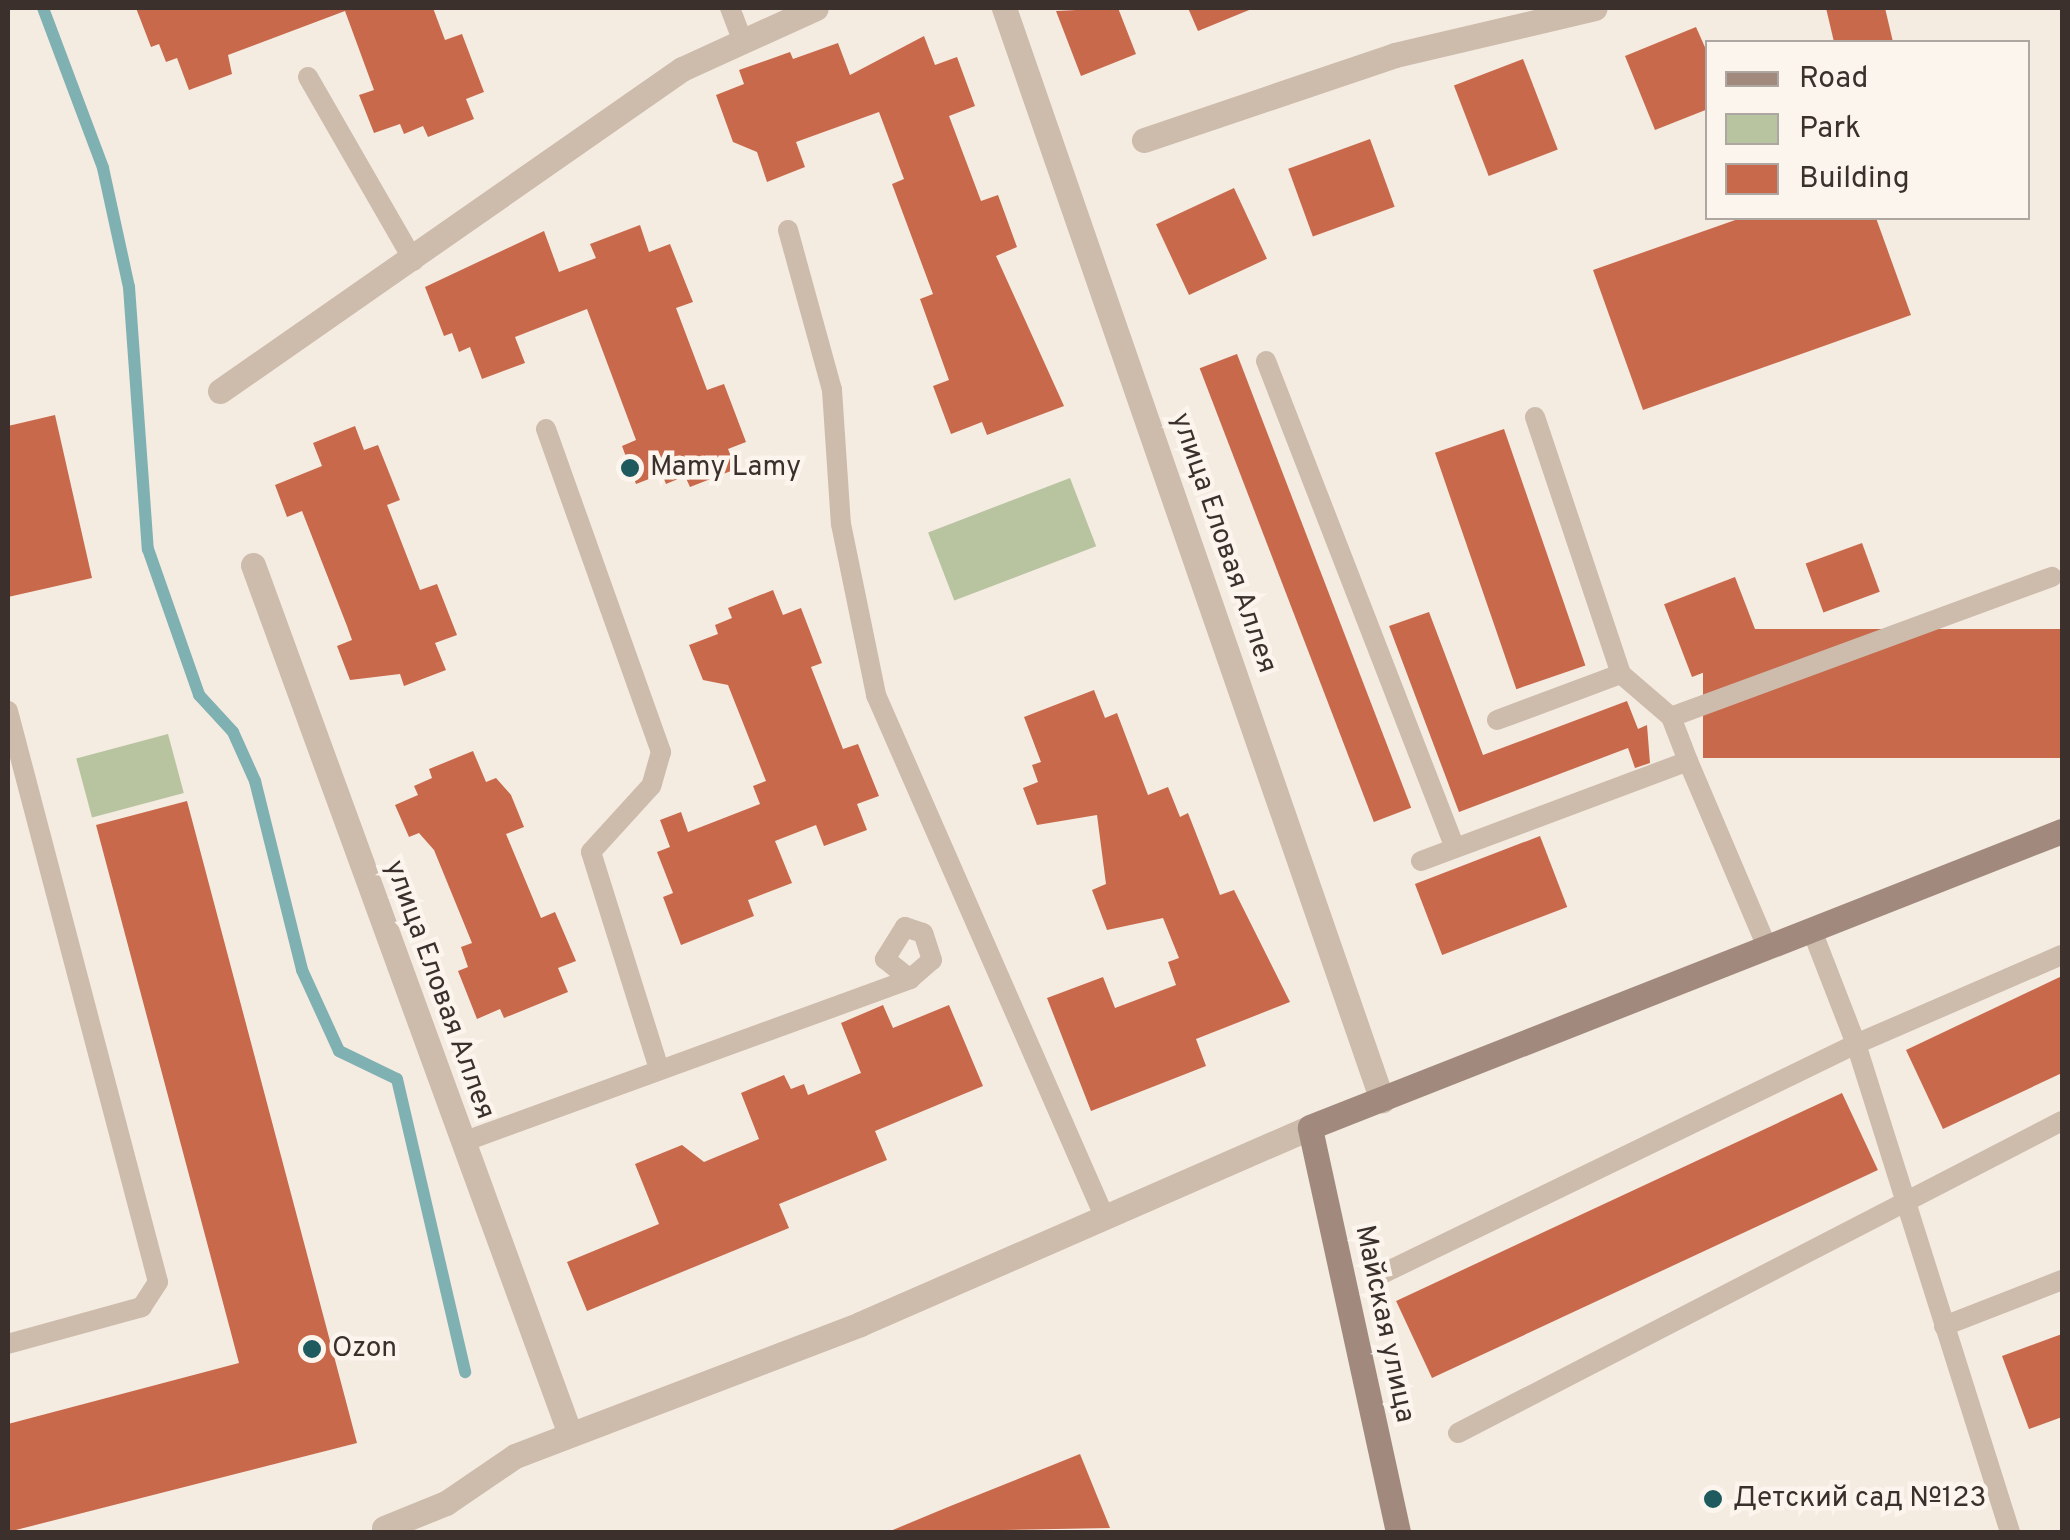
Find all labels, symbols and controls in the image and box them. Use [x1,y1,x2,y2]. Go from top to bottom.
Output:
legend [1705,40,2030,220]
text: Road [1799,61,1868,98]
text: Park [1799,111,1861,148]
text: Building [1799,161,1910,198]
street label: улица Еловая Аллея [1162,408,1284,678]
place label: Mamy Lamy [650,451,801,485]
marker: Mamy Lamy [619,457,641,479]
street label: улица Еловая Аллея [376,855,502,1125]
street label: Майская улица [1347,1222,1421,1426]
place label: Ozon [332,1332,397,1366]
marker: Ozon [301,1338,323,1360]
place label: Детский сад №123 [1733,1482,1986,1516]
marker: Детский сад №123 [1702,1488,1724,1510]

